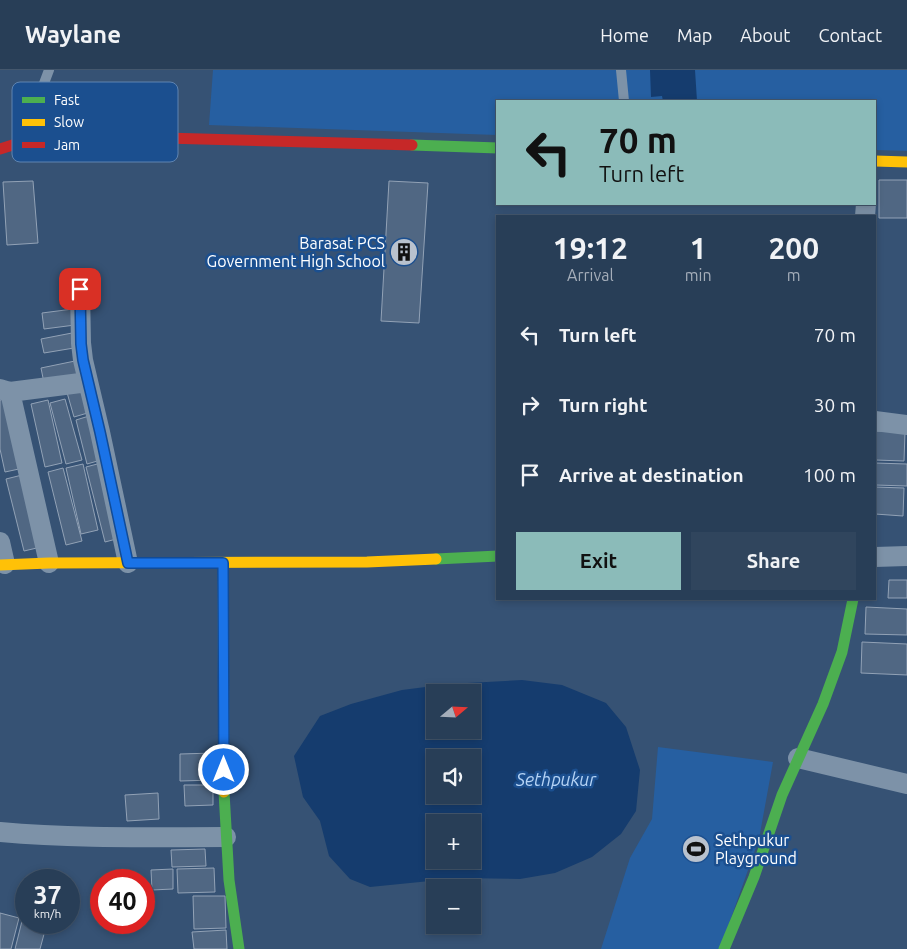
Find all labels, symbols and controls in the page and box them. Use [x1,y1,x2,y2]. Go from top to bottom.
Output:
text: Waylane [25,21,121,48]
text: Home [600,25,649,45]
text: Map [677,25,712,45]
text: About [740,25,790,45]
text: Contact [818,25,882,45]
legend [12,82,178,162]
text: Fast [54,92,80,108]
text: Slow [54,114,84,130]
icon: left [516,120,581,185]
text: 70 m [599,120,677,160]
text: Jam [54,137,80,153]
text: Turn left [599,161,684,186]
text: 19:12 [553,231,628,265]
text: 1 [690,231,707,265]
text: 200 [768,231,819,265]
place label: Barasat PCS Government High School [207,234,385,270]
building icon: Barasat PCS Government High School [389,237,419,267]
text: Arrival [567,266,614,284]
text: min [685,266,712,284]
text: m [787,266,801,284]
pin [59,268,101,310]
icon: arrive [66,275,94,303]
icon: left [516,321,544,349]
text: Turn left [559,324,637,346]
text: 70 m [814,324,856,346]
icon: right [516,391,544,419]
text: Turn right [559,394,647,416]
text: 30 m [814,394,856,416]
icon: arrive [516,461,544,489]
text: Arrive at destination [559,464,744,486]
text: 100 m [803,464,856,486]
button: Exit [516,532,681,590]
button: Share [691,532,856,590]
north arrow [426,684,481,739]
map controls [426,684,481,934]
position arrow [197,743,249,795]
button: sound [426,749,481,804]
water label: Sethpukur [515,769,597,789]
button: + [426,814,481,869]
place label: Sethpukur Playground [715,831,797,867]
sports icon: Sethpukur Playground [681,834,711,864]
speed limit sign: 40 [90,869,155,934]
button: − [426,879,481,934]
text: 37 [33,881,62,909]
text: km/h [34,907,61,920]

